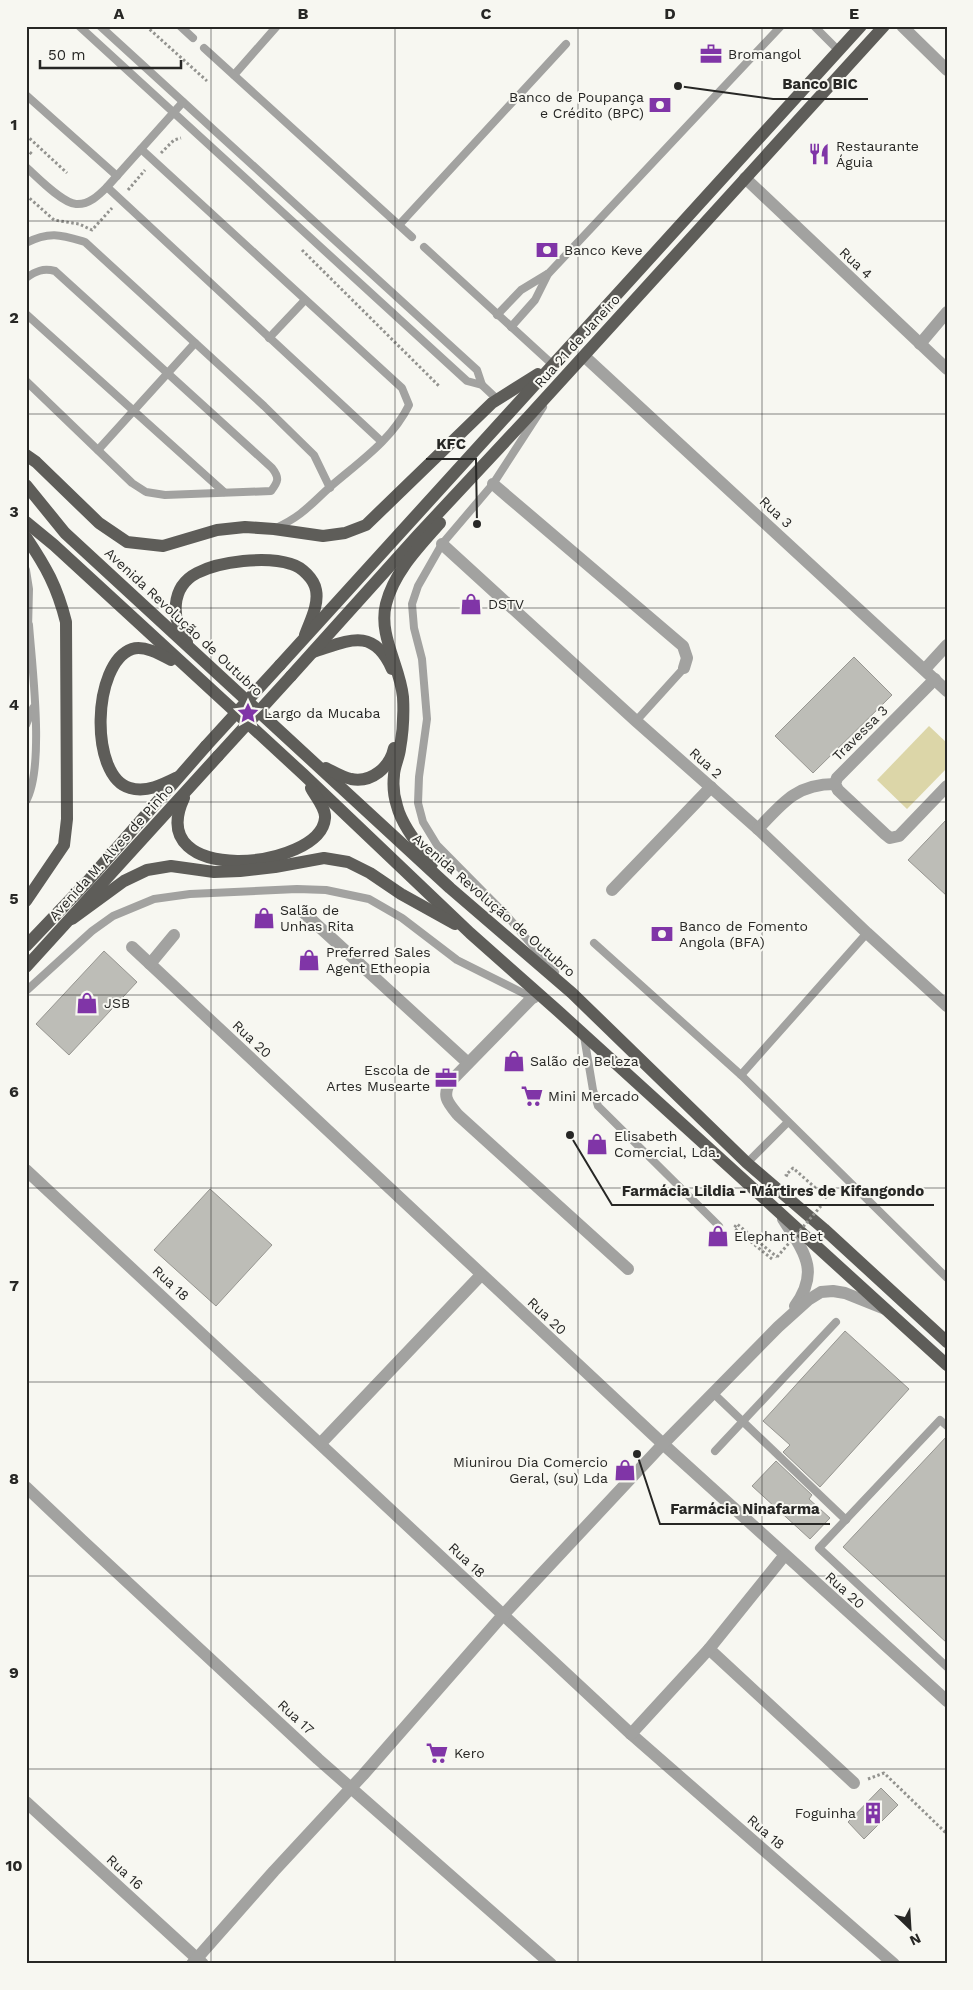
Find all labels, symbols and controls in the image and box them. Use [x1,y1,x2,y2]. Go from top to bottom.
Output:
text: A [114,4,125,23]
text: B [298,4,309,23]
text: C [481,4,492,23]
text: D [664,4,676,23]
text: E [849,4,859,23]
scale bar [40,38,181,70]
office icon: Bromangol [698,41,724,67]
text: 50 m [48,46,85,64]
place label: Bromangol [728,46,802,62]
callout: Banco BIC [773,69,868,99]
text: Banco BIC [782,75,858,93]
place label: Banco de Poupança e Crédito (BPC) [509,89,644,121]
bank icon: Banco de Poupança e Crédito (BPC) [647,92,673,118]
text: 1 [11,115,17,134]
place label: Restaurante Águia [836,138,919,170]
restaurant icon: Restaurante Águia [806,141,832,167]
bank icon: Banco Keve [534,237,560,263]
place label: Banco Keve [564,242,643,258]
street label: Rua 4 [836,244,876,282]
street label: Rua 21 de Janeiro [531,291,623,391]
text: 2 [9,308,19,327]
callout: KFC [426,429,476,459]
text: KFC [436,435,466,453]
street label: Rua 3 [757,493,795,531]
text: 3 [9,502,19,521]
street label: Avenida Revolução de Outubro [102,545,266,699]
shop icon: DSTV [458,591,484,617]
place label: DSTV [488,596,524,612]
text: 4 [9,695,19,714]
place icon: Largo da Mucaba [235,700,261,726]
street label: Travessa 3 [829,702,891,764]
place label: Largo da Mucaba [264,705,380,721]
street label: Rua 2 [686,744,726,782]
street label: Avenida M. Alves de Pinho [46,781,176,923]
street label: Avenida Revolução de Outubro [409,830,579,980]
text: 5 [9,889,19,908]
place label: Salão de Unhas Rita [280,902,354,934]
shop icon: Salão de Unhas Rita [251,905,277,931]
place label: Banco de Fomento Angola (BFA) [679,918,808,950]
bank icon: Banco de Fomento Angola (BFA) [649,921,675,947]
place label: Preferred Sales Agent Etheopia [326,944,431,976]
shop icon: Preferred Sales Agent Etheopia [296,947,322,973]
shop icon: JSB [74,990,100,1016]
place label: JSB [104,995,130,1011]
street label: Rua 20 [229,1017,275,1061]
shop icon: Salão de Beleza [501,1048,527,1074]
place label: Salão de Beleza [530,1053,639,1069]
place label: Escola de Artes Musearte [326,1062,430,1094]
office icon: Escola de Artes Musearte [433,1065,459,1091]
text: 6 [9,1082,19,1101]
supermarket icon: Mini Mercado [519,1083,545,1109]
place label: Mini Mercado [548,1088,639,1104]
place label: Elisabeth Comercial, Lda. [614,1128,720,1160]
shop icon: Elisabeth Comercial, Lda. [584,1131,610,1157]
callout: Farmácia Lildia - Mártires de Kifangondo [612,1175,934,1205]
text: Farmácia Lildia - Mártires de Kifangondo [622,1182,924,1200]
shop icon: Elephant Bet [705,1223,731,1249]
place label: Elephant Bet [734,1228,823,1244]
street label: Rua 18 [149,1262,193,1304]
text: 7 [9,1276,19,1295]
street label: Rua 20 [524,1294,570,1338]
place label: Miunirou Dia Comercio Geral, (su) Lda [453,1454,608,1486]
shop icon: Miunirou Dia Comercio Geral, (su) Lda [612,1457,638,1483]
text: 8 [9,1469,19,1488]
callout: Farmácia Ninafarma [660,1494,830,1524]
text: Farmácia Ninafarma [670,1500,820,1518]
street label: Rua 18 [445,1539,489,1581]
street label: Rua 20 [822,1568,868,1612]
text: 9 [9,1663,19,1682]
street label: Rua 17 [275,1696,317,1738]
supermarket icon: Kero [424,1740,450,1766]
place label: Kero [454,1745,485,1761]
building icon: Foguinha [860,1800,886,1826]
place label: Foguinha [795,1805,856,1821]
street label: Rua 18 [744,1812,788,1852]
street label: Rua 16 [103,1851,147,1893]
text: 10 [5,1856,23,1875]
north arrow [886,1902,936,1952]
text: N [907,1930,924,1949]

